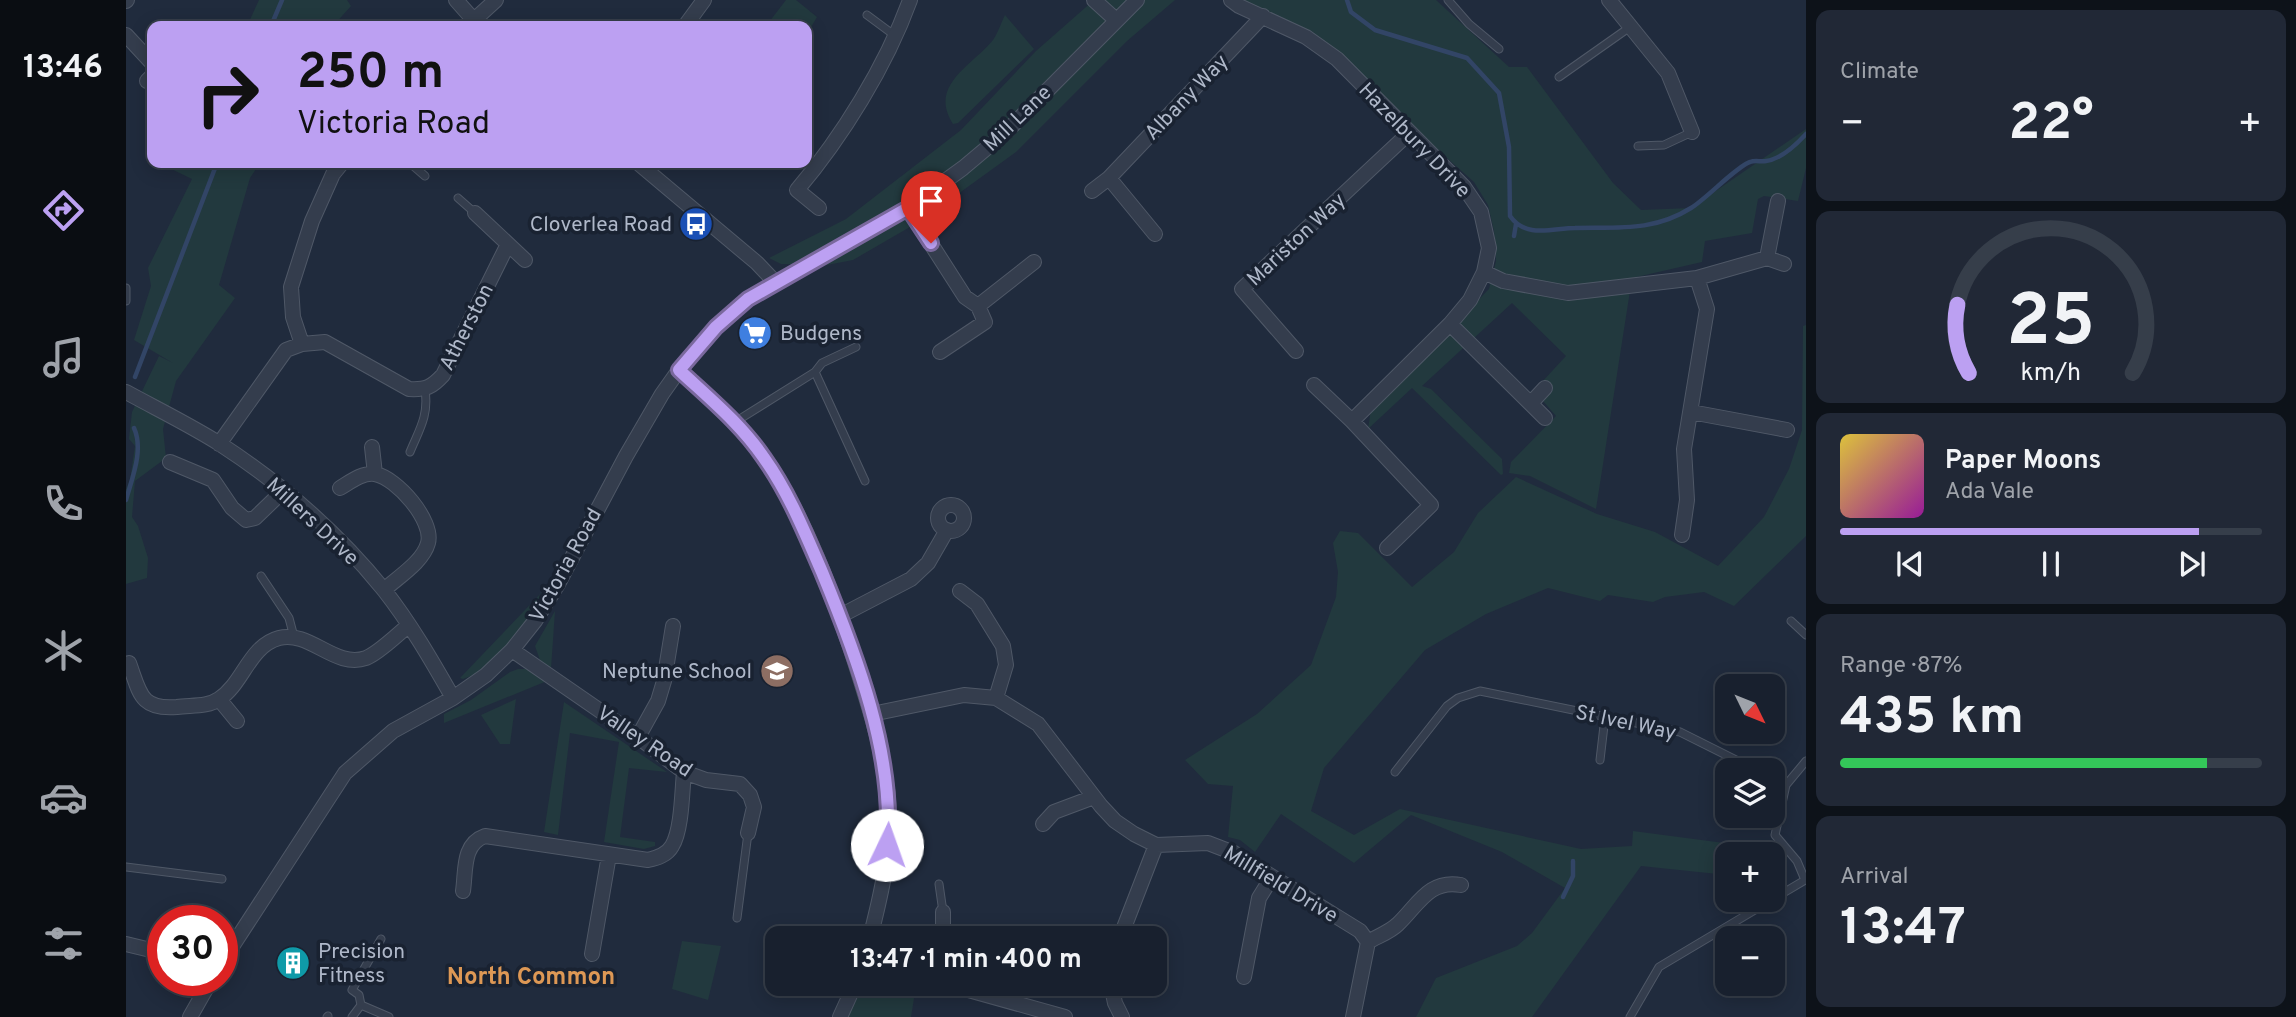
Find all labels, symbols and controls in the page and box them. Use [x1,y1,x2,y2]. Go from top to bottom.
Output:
text: 250 m [297,44,444,106]
text: 13:46 [23,49,103,89]
icon: right [182,49,273,140]
street label: Albany Way [1139,49,1235,147]
text: Climate [1840,58,1919,87]
street label: Hazelbury Drive [1352,78,1476,204]
street label: Mill Lane [978,80,1058,158]
text: 22° [2008,92,2094,158]
text: − [1840,101,1865,150]
text: + [2237,101,2262,150]
text: Victoria Road [297,105,490,145]
pin [901,171,961,243]
icon: arrive [912,182,950,220]
icon: directions [39,186,88,235]
street label: Mariston Way [1242,187,1352,293]
bus stop icon: Cloverlea Road [677,205,715,243]
place label: Cloverlea Road [530,212,672,239]
street label: Atherston [434,280,501,376]
text: 25 [2007,280,2096,372]
supermarket icon: Budgens [736,314,774,352]
place label: Budgens [780,321,862,348]
icon: music [39,333,88,382]
text: km/h [2021,358,2081,390]
text: Paper Moons [1945,445,2101,478]
street label: Millers Drive [260,472,364,572]
text: Ada Vale [1945,478,2034,507]
icon: phone [39,479,88,528]
street label: Victoria Road [524,504,609,628]
icon: previous [1891,545,1929,583]
icon: pause [2032,545,2070,583]
icon: next [2173,545,2211,583]
icon: climate [39,626,88,675]
school or university icon: Neptune School [758,652,796,690]
text: Range · 87% [1840,652,1963,681]
place label: Neptune School [602,659,752,686]
north arrow [1715,674,1785,744]
map controls [1715,674,1785,996]
text: 435 km [1840,686,2024,752]
street label: Valley Road [591,700,697,784]
street label: St Ivel Way [1573,700,1679,747]
button: layers [1715,758,1785,828]
icon: car [39,773,88,822]
position arrow [850,808,924,882]
street label: Millfield Drive [1218,841,1342,930]
button: + [1715,842,1785,912]
text: Arrival [1840,863,1909,892]
text: 13:47 [1840,897,1966,963]
speed limit sign: 30 [147,905,238,996]
icon: filters [39,919,88,968]
button: − [1715,926,1785,996]
place label: Precision Fitness [318,939,405,990]
building icon: Precision Fitness [274,944,312,982]
text: 13:47 · 1 min · 400 m [850,944,1082,977]
district label: North Common [447,963,615,993]

